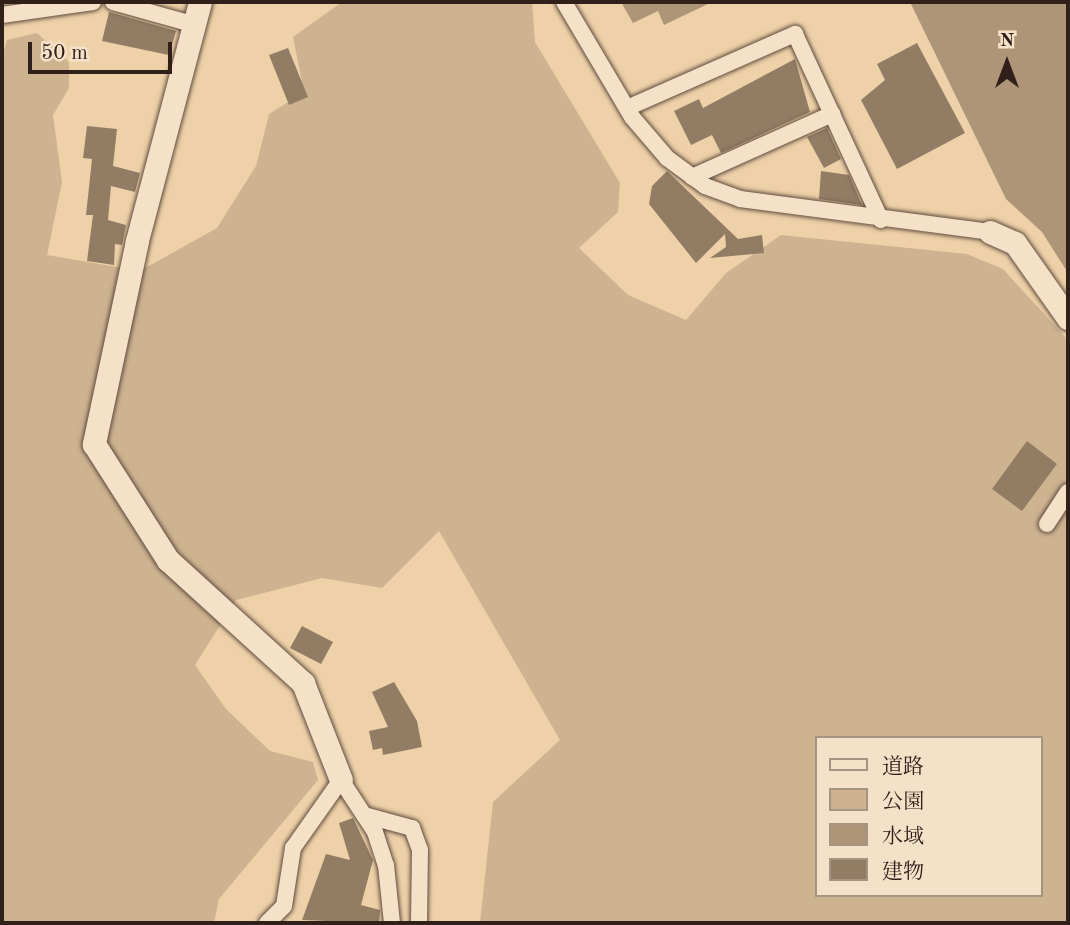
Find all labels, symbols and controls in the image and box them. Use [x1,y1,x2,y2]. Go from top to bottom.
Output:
scale bar [32,28,175,72]
north arrow [972,28,1042,98]
text: N [1000,32,1014,51]
text: 50 m [41,43,88,64]
legend [814,736,1042,897]
text: 道路 [882,757,924,778]
text: 公園 [882,792,924,813]
text: 水域 [882,827,924,848]
text: 建物 [882,862,924,883]

